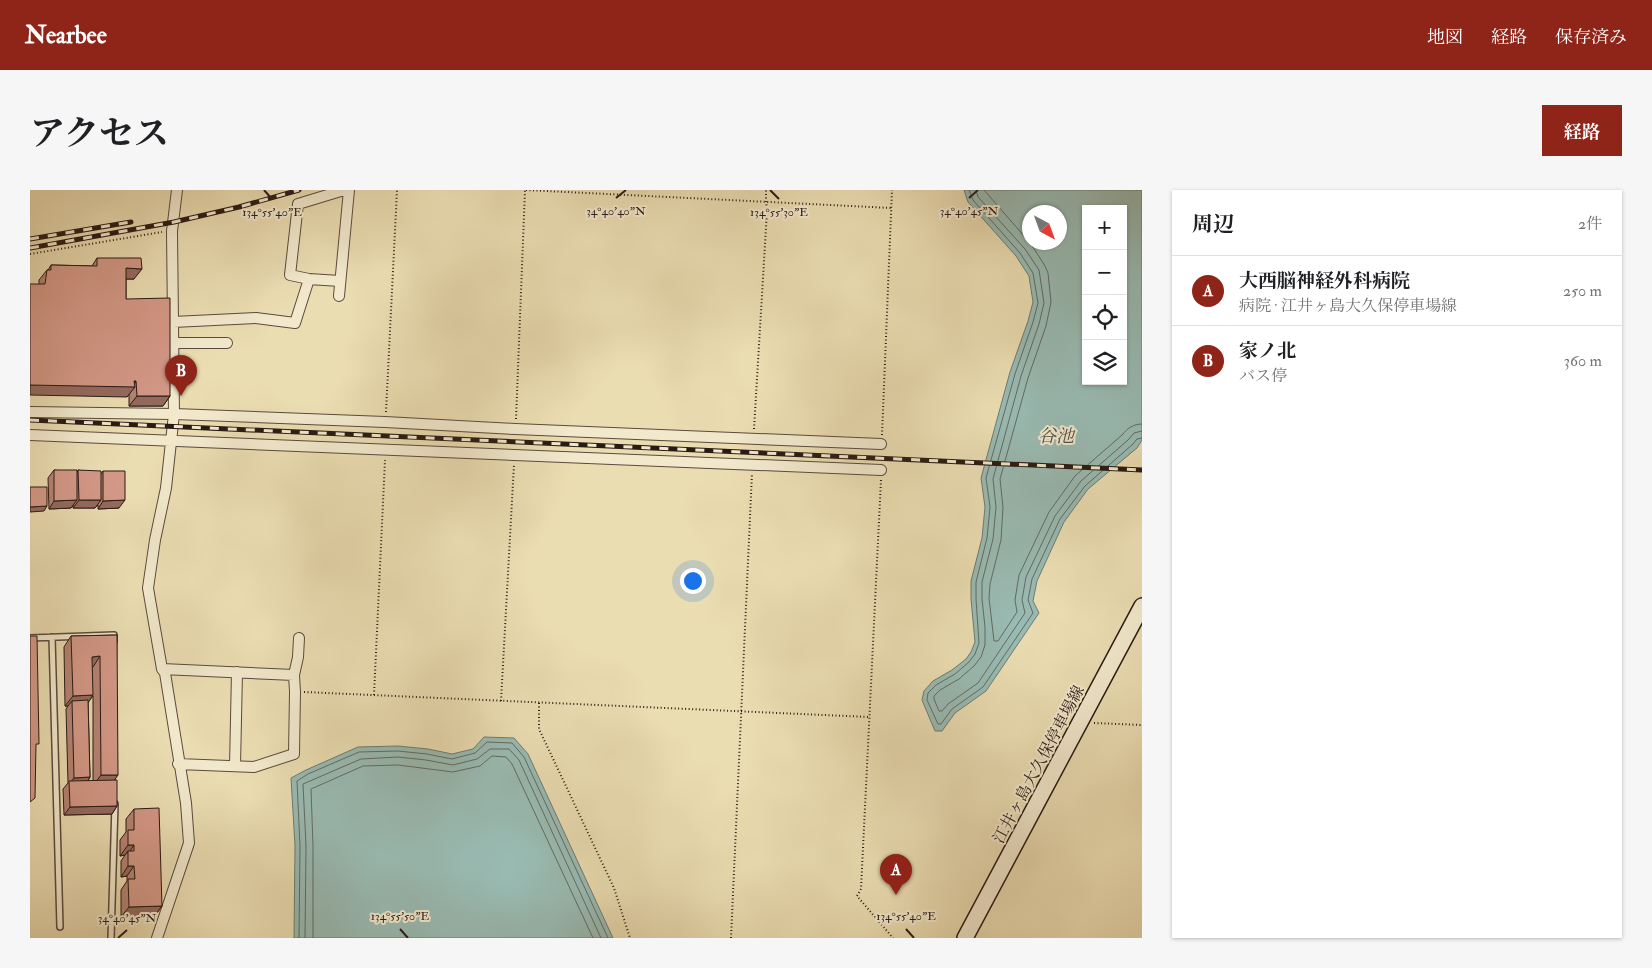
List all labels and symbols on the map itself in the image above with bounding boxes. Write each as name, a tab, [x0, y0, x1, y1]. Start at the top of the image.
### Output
text: 34°40'40"N	[586, 204, 646, 219]
text: 34°40'45"N	[940, 204, 999, 219]
text: 134°55'40"E	[242, 205, 302, 220]
text: 134°55'30"E	[750, 205, 808, 220]
north arrow	[1022, 205, 1067, 250]
pin: B	[165, 355, 197, 396]
water label: 谷池	[1038, 425, 1076, 448]
your location	[680, 568, 706, 594]
street label: 江井ヶ島大久保停車場線	[989, 682, 1089, 847]
pin: A	[880, 854, 912, 895]
text: 134°55'50"E	[371, 909, 430, 924]
text: 134°55'40"E	[876, 909, 936, 924]
text: 34°40'45"N	[98, 911, 157, 926]

